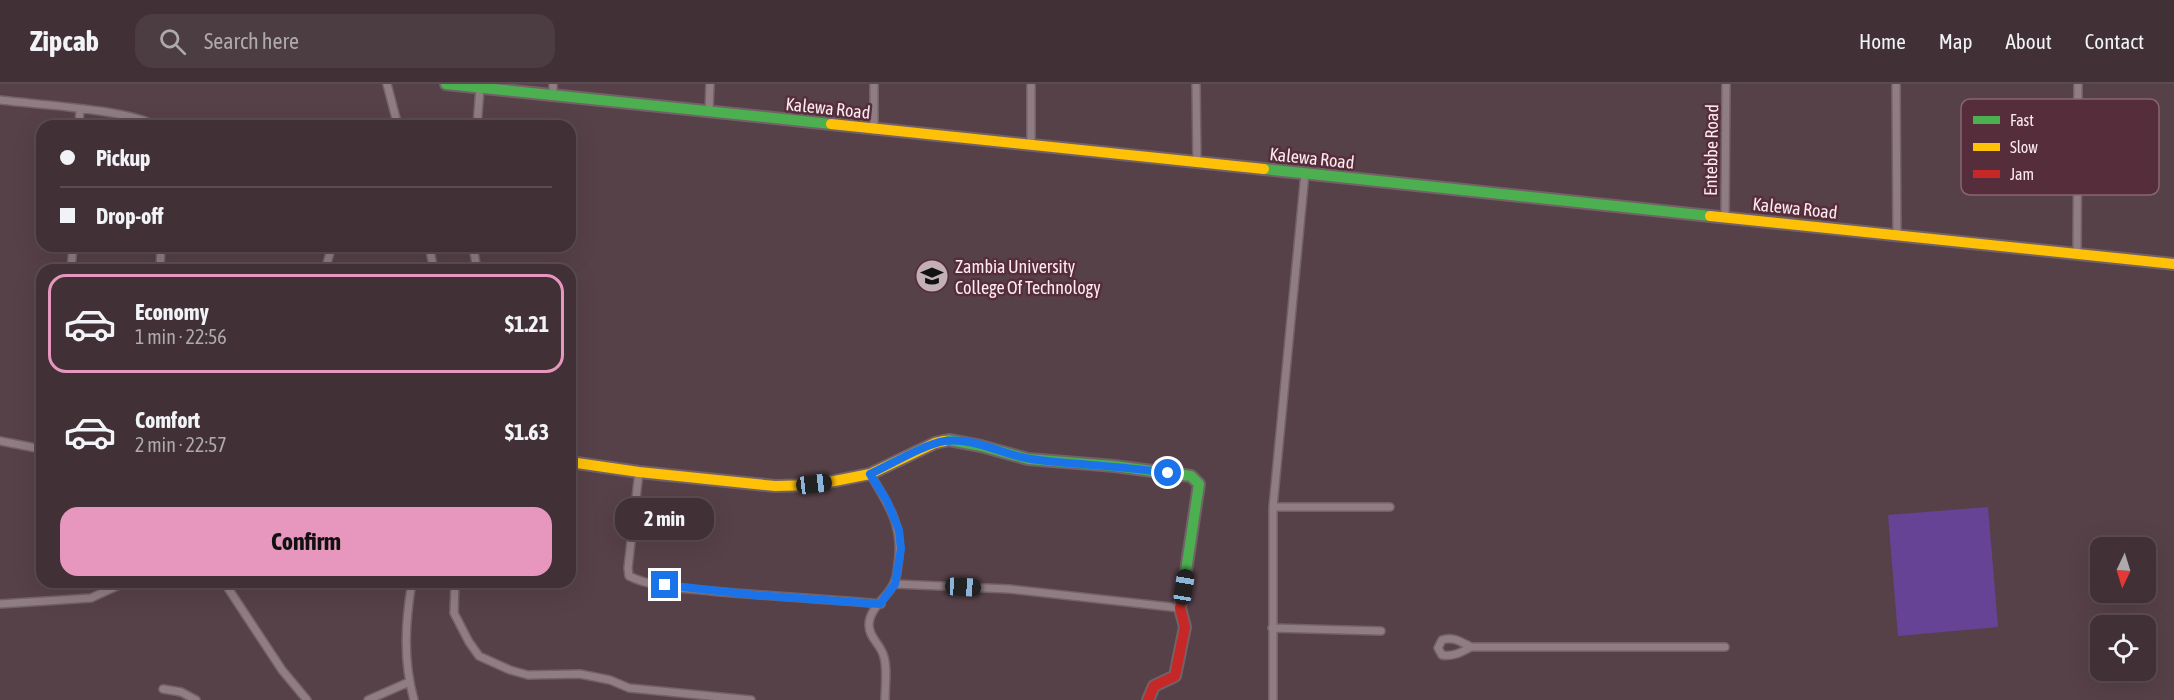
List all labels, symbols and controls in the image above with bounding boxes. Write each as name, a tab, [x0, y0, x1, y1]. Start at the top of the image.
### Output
search box	[135, 14, 555, 68]
text: Zipcab	[30, 25, 99, 57]
icon: search	[156, 25, 189, 58]
text: Search here	[204, 28, 299, 54]
text: Home	[1859, 29, 1906, 53]
text: Map	[1939, 29, 1973, 53]
text: About	[2006, 29, 2052, 53]
text: Contact	[2085, 29, 2144, 53]
street label: Kalewa Road	[785, 93, 871, 123]
legend	[1961, 99, 2159, 195]
street label: Entebbe Road	[1700, 104, 1722, 196]
text: Fast	[2010, 111, 2034, 129]
text: Slow	[2010, 138, 2038, 156]
street label: Kalewa Road	[1269, 143, 1355, 173]
text: Pickup	[96, 145, 151, 171]
text: Jam	[2010, 165, 2034, 183]
street label: Kalewa Road	[1752, 193, 1838, 223]
text: Drop-off	[96, 203, 163, 229]
place label: Zambia University College Of Technology	[955, 256, 1101, 298]
school or university icon: Zambia University College Of Technology	[914, 258, 950, 294]
icon: car	[63, 297, 117, 351]
text: Economy	[135, 299, 209, 325]
text: $1.21	[505, 311, 549, 337]
text: 1 min · 22:56	[135, 325, 227, 348]
icon: car	[63, 405, 117, 459]
text: Comfort	[135, 407, 200, 433]
text: $1.63	[505, 419, 549, 445]
text: 2 min · 22:57	[135, 433, 227, 456]
route start	[1154, 459, 1181, 486]
car	[795, 473, 833, 495]
callout: 2 min	[616, 498, 714, 540]
button: Confirm	[60, 507, 552, 576]
text: 2 min	[644, 507, 685, 530]
north arrow	[2090, 537, 2156, 603]
map controls	[2090, 537, 2156, 681]
car	[1172, 568, 1196, 606]
route end	[651, 571, 678, 598]
car	[945, 577, 981, 597]
button: locate	[2090, 615, 2156, 681]

